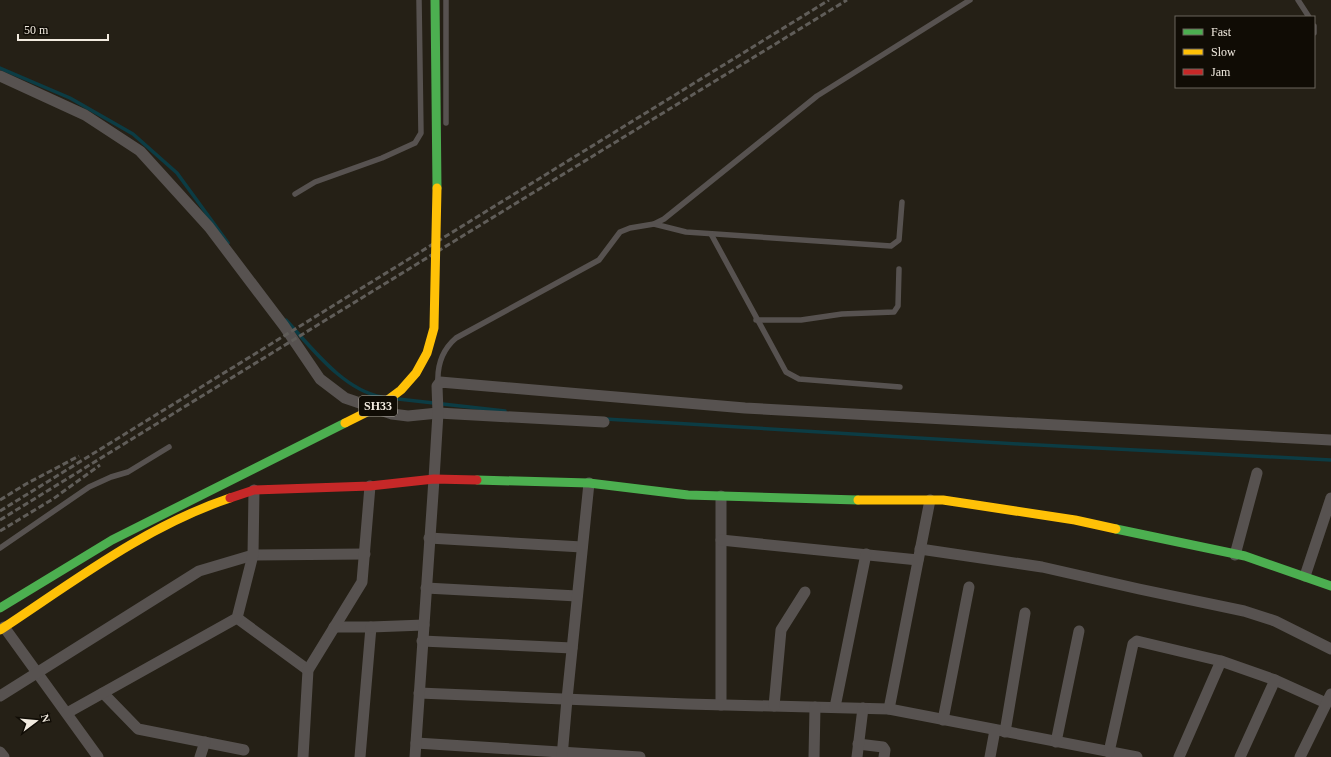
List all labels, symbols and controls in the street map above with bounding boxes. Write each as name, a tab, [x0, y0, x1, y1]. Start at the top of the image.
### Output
scale bar	[18, 16, 108, 42]
legend	[1175, 16, 1315, 88]
text: 50 m	[24, 23, 49, 37]
text: Fast	[1211, 25, 1232, 39]
text: Slow	[1211, 45, 1236, 59]
text: Jam	[1211, 65, 1231, 79]
road number: SH33	[359, 396, 397, 416]
north arrow	[16, 701, 56, 741]
text: N	[39, 713, 52, 724]

